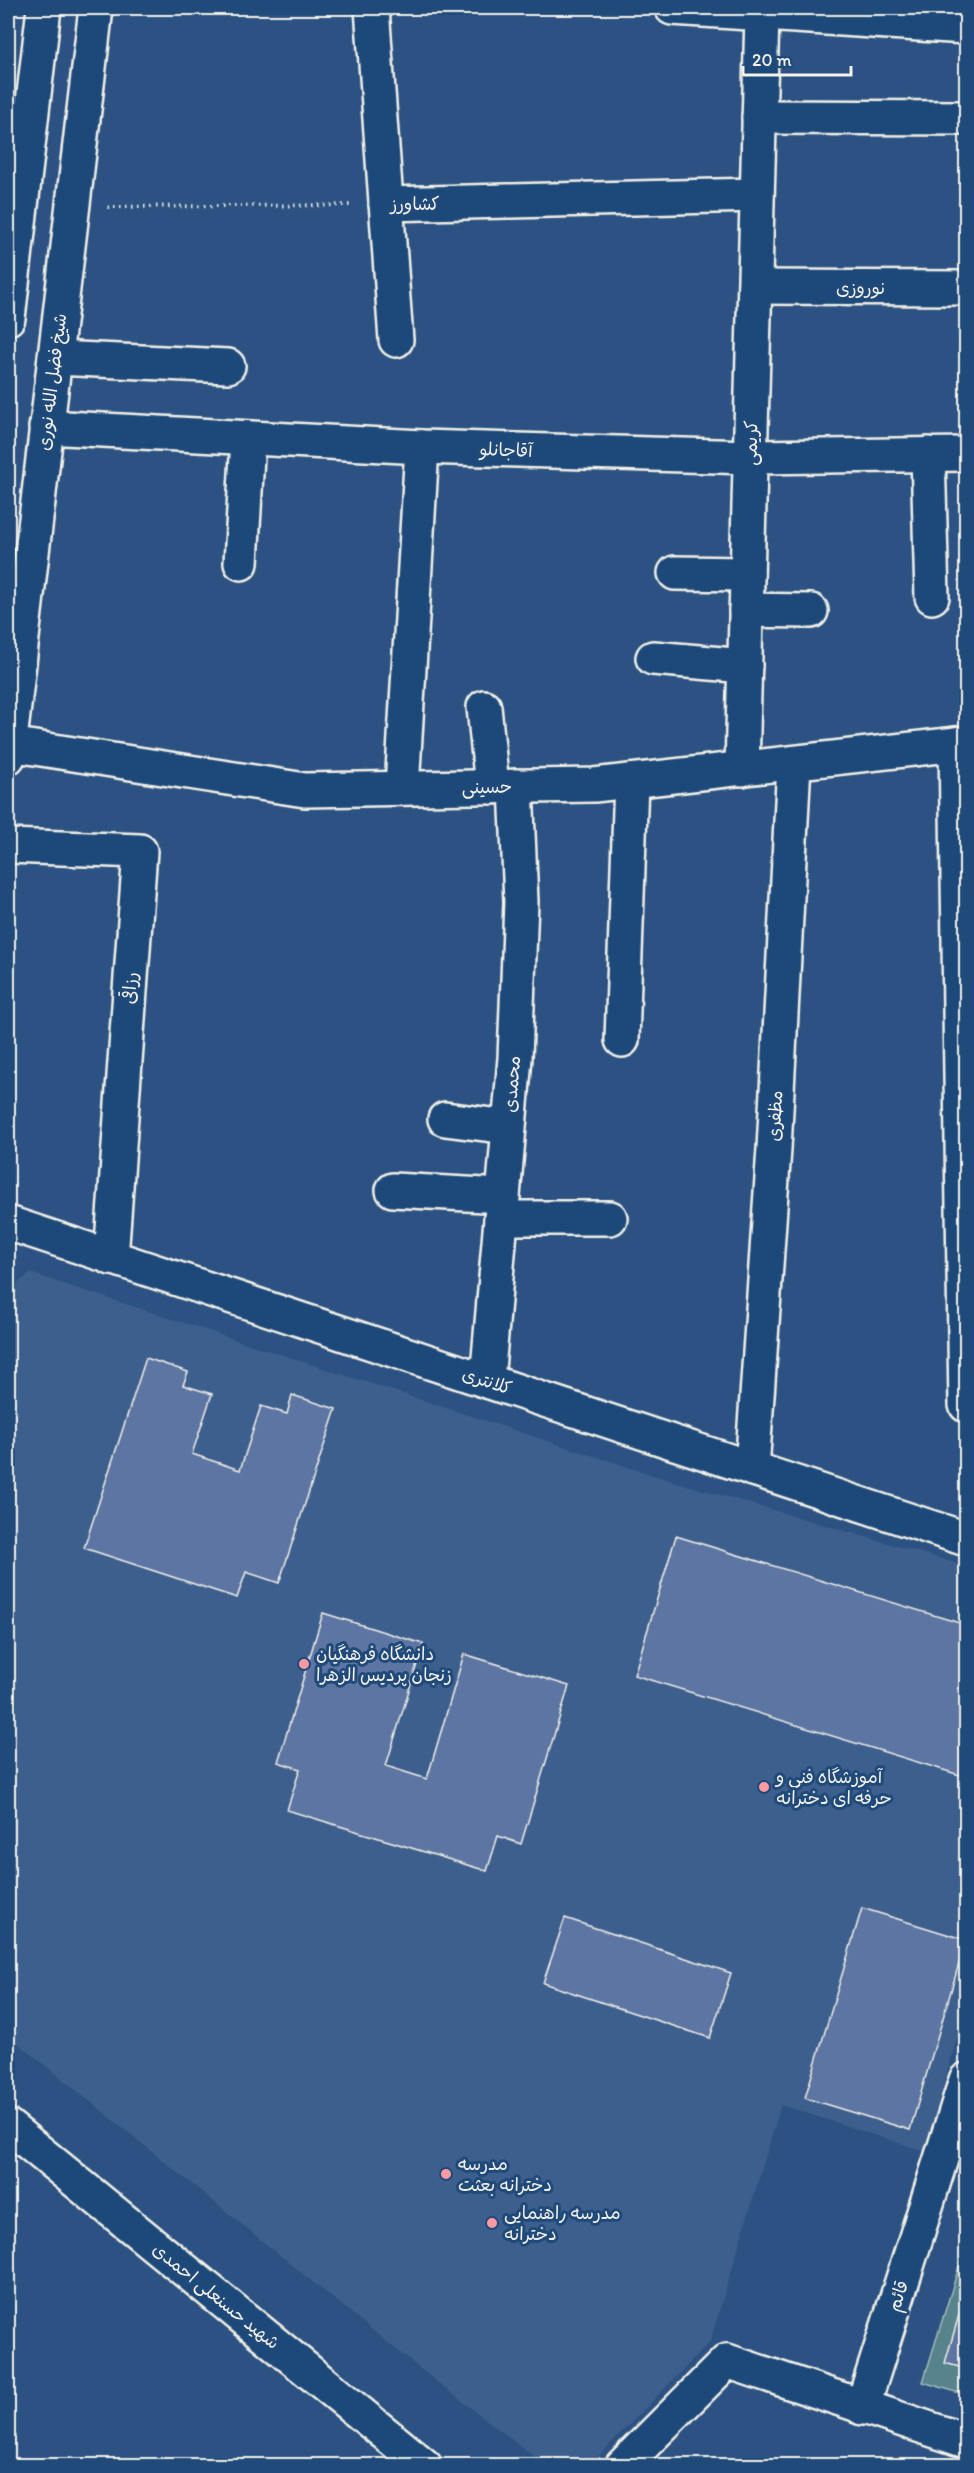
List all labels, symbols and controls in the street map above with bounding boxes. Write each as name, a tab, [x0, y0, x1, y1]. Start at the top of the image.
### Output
scale bar	[743, 39, 851, 77]
text: 20 m	[752, 49, 792, 71]
street label: کشاورز	[388, 193, 440, 215]
street label: نوروزی	[836, 277, 886, 299]
street label: شیخ فضل الله نوری	[33, 312, 72, 452]
street label: کریمی	[740, 420, 762, 466]
street label: آقاجانلو	[478, 438, 534, 463]
street label: حسینی	[462, 776, 512, 798]
street label: رزاقی	[117, 971, 142, 1005]
street label: محمدی	[499, 1055, 525, 1113]
street label: مظفری	[763, 1090, 787, 1142]
street label: کلانتری	[460, 1363, 515, 1399]
place label: دانشگاه فرهنگیان زنجان پردیس الزهرا	[316, 1643, 452, 1687]
marker: دانشگاه فرهنگیان زنجان پردیس الزهرا	[297, 1657, 311, 1671]
place label: آموزشگاه فنی و حرفه ای دخترانه	[774, 1766, 892, 1809]
marker: آموزشگاه فنی و حرفه ای دخترانه	[757, 1780, 771, 1794]
place label: مدرسه دخترانه بعثت	[458, 2153, 552, 2196]
marker: مدرسه دخترانه بعثت	[439, 2167, 453, 2181]
place label: مدرسه راهنمایی دخترانه	[504, 2202, 621, 2245]
marker: مدرسه راهنمایی دخترانه	[485, 2216, 499, 2230]
street label: شهید حسنعلی احمدی	[148, 2238, 284, 2354]
street label: قائم	[883, 2278, 916, 2315]

